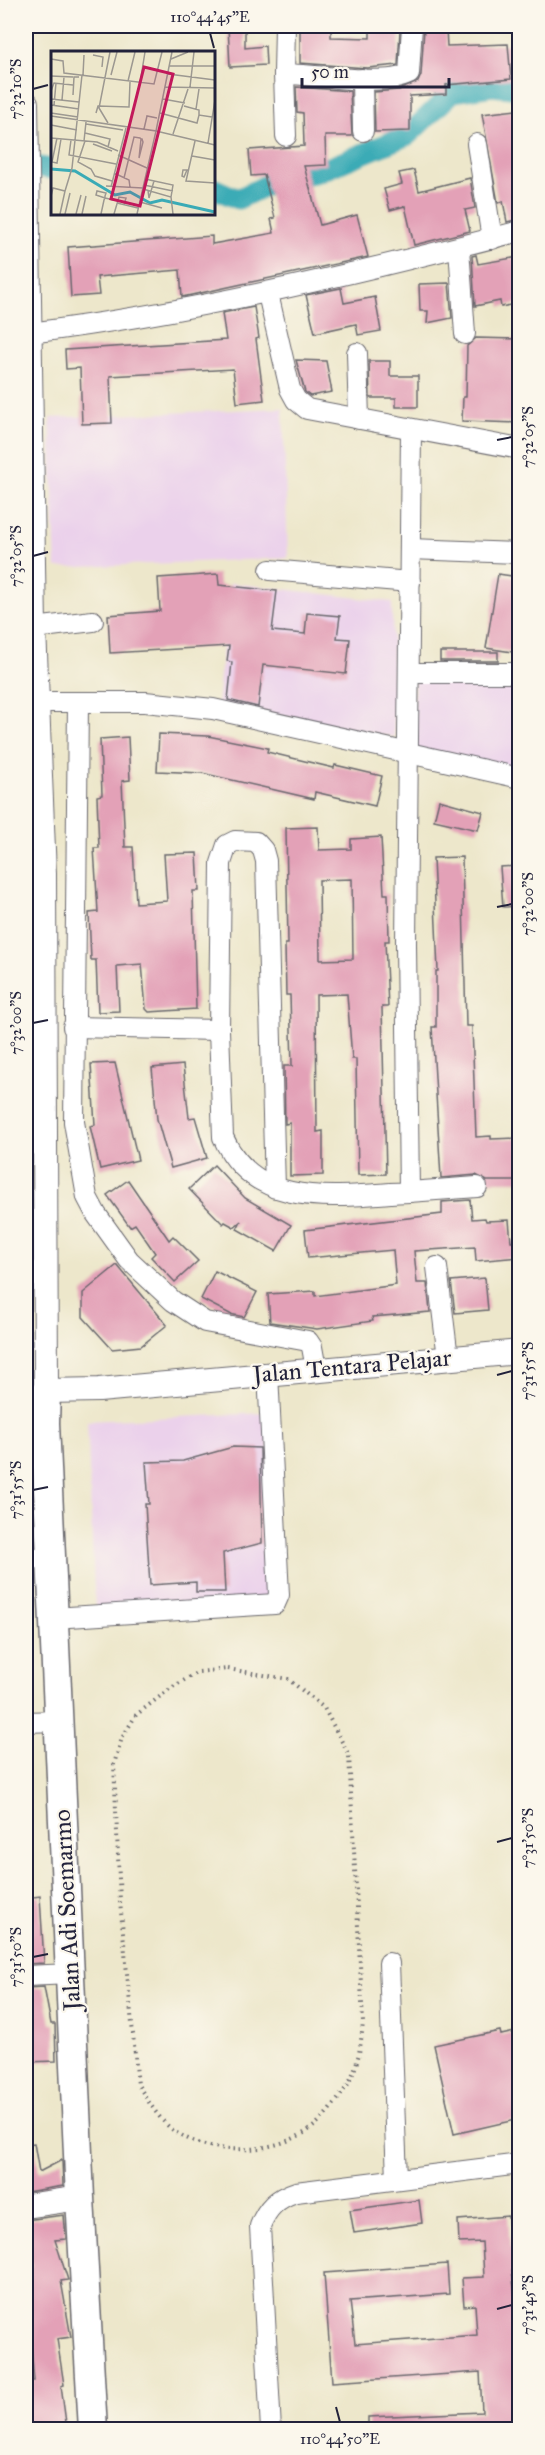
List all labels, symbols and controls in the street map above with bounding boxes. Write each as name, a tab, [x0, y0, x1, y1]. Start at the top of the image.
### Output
text: 110°44'45"E	[170, 8, 250, 26]
inset map	[51, 51, 214, 214]
scale bar	[302, 51, 449, 89]
text: 7°32'10"S	[7, 59, 25, 119]
text: 50 m	[311, 61, 349, 83]
text: 7°32'05"S	[519, 406, 537, 468]
text: 7°32'05"S	[7, 525, 25, 587]
text: 7°32'00"S	[519, 872, 537, 936]
text: 7°32'00"S	[7, 991, 25, 1055]
street label: Jalan Tentara Pelajar	[249, 1342, 452, 1390]
text: 7°31'55"S	[519, 1342, 537, 1400]
text: 7°31'55"S	[7, 1461, 25, 1519]
text: 7°31'50"S	[519, 1808, 537, 1868]
street label: Jalan Adi Soemarmo	[47, 1809, 87, 2014]
text: 7°31'50"S	[7, 1927, 25, 1987]
text: 7°31'45"S	[519, 2275, 537, 2335]
text: 110°44'50"E	[300, 2430, 380, 2448]

